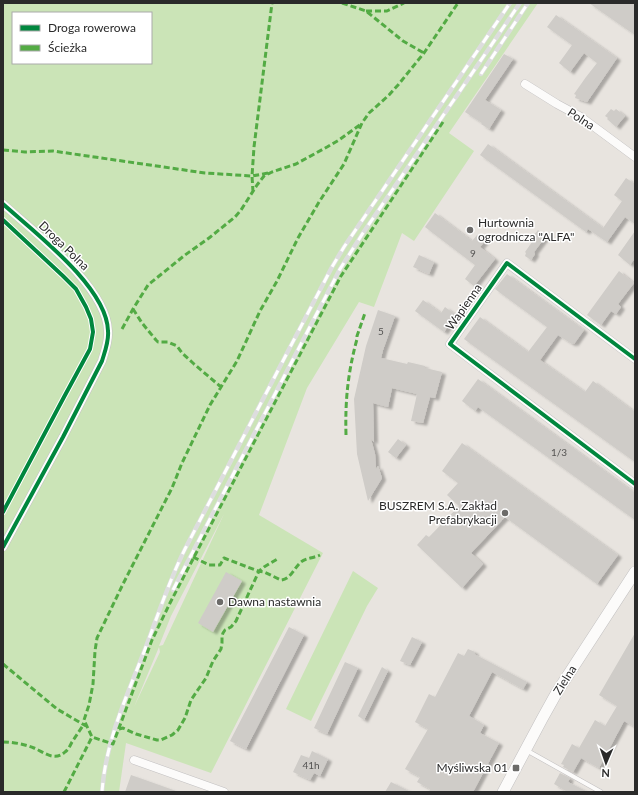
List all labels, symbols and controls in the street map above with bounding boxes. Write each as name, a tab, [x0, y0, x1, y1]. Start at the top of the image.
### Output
legend	[12, 12, 152, 64]
text: Droga rowerowa	[48, 20, 136, 35]
text: Ścieżka	[48, 40, 87, 55]
street label: Polna	[565, 104, 598, 133]
place label: Hurtownia ogrodnicza "ALFA"	[478, 215, 574, 244]
street label: Droga Polna	[36, 218, 93, 273]
marker: Hurtownia ogrodnicza "ALFA"	[465, 225, 475, 235]
house number: 9	[470, 247, 476, 259]
street label: Wapienna	[442, 281, 485, 333]
house number: 5	[378, 325, 384, 337]
house number: 1/3	[551, 446, 567, 458]
place label: BUSZREM S.A. Zakład Prefabrykacji	[379, 498, 497, 527]
marker: BUSZREM S.A. Zakład Prefabrykacji	[500, 508, 510, 518]
place label: Dawna nastawnia	[228, 594, 321, 609]
marker: Dawna nastawnia	[215, 597, 225, 607]
street label: Zielna	[550, 662, 579, 697]
north arrow	[586, 743, 626, 783]
house number: 41h	[302, 759, 320, 771]
place label: Myśliwska 01	[436, 760, 508, 775]
marker: Myśliwska 01	[511, 763, 521, 773]
text: N	[601, 767, 610, 780]

